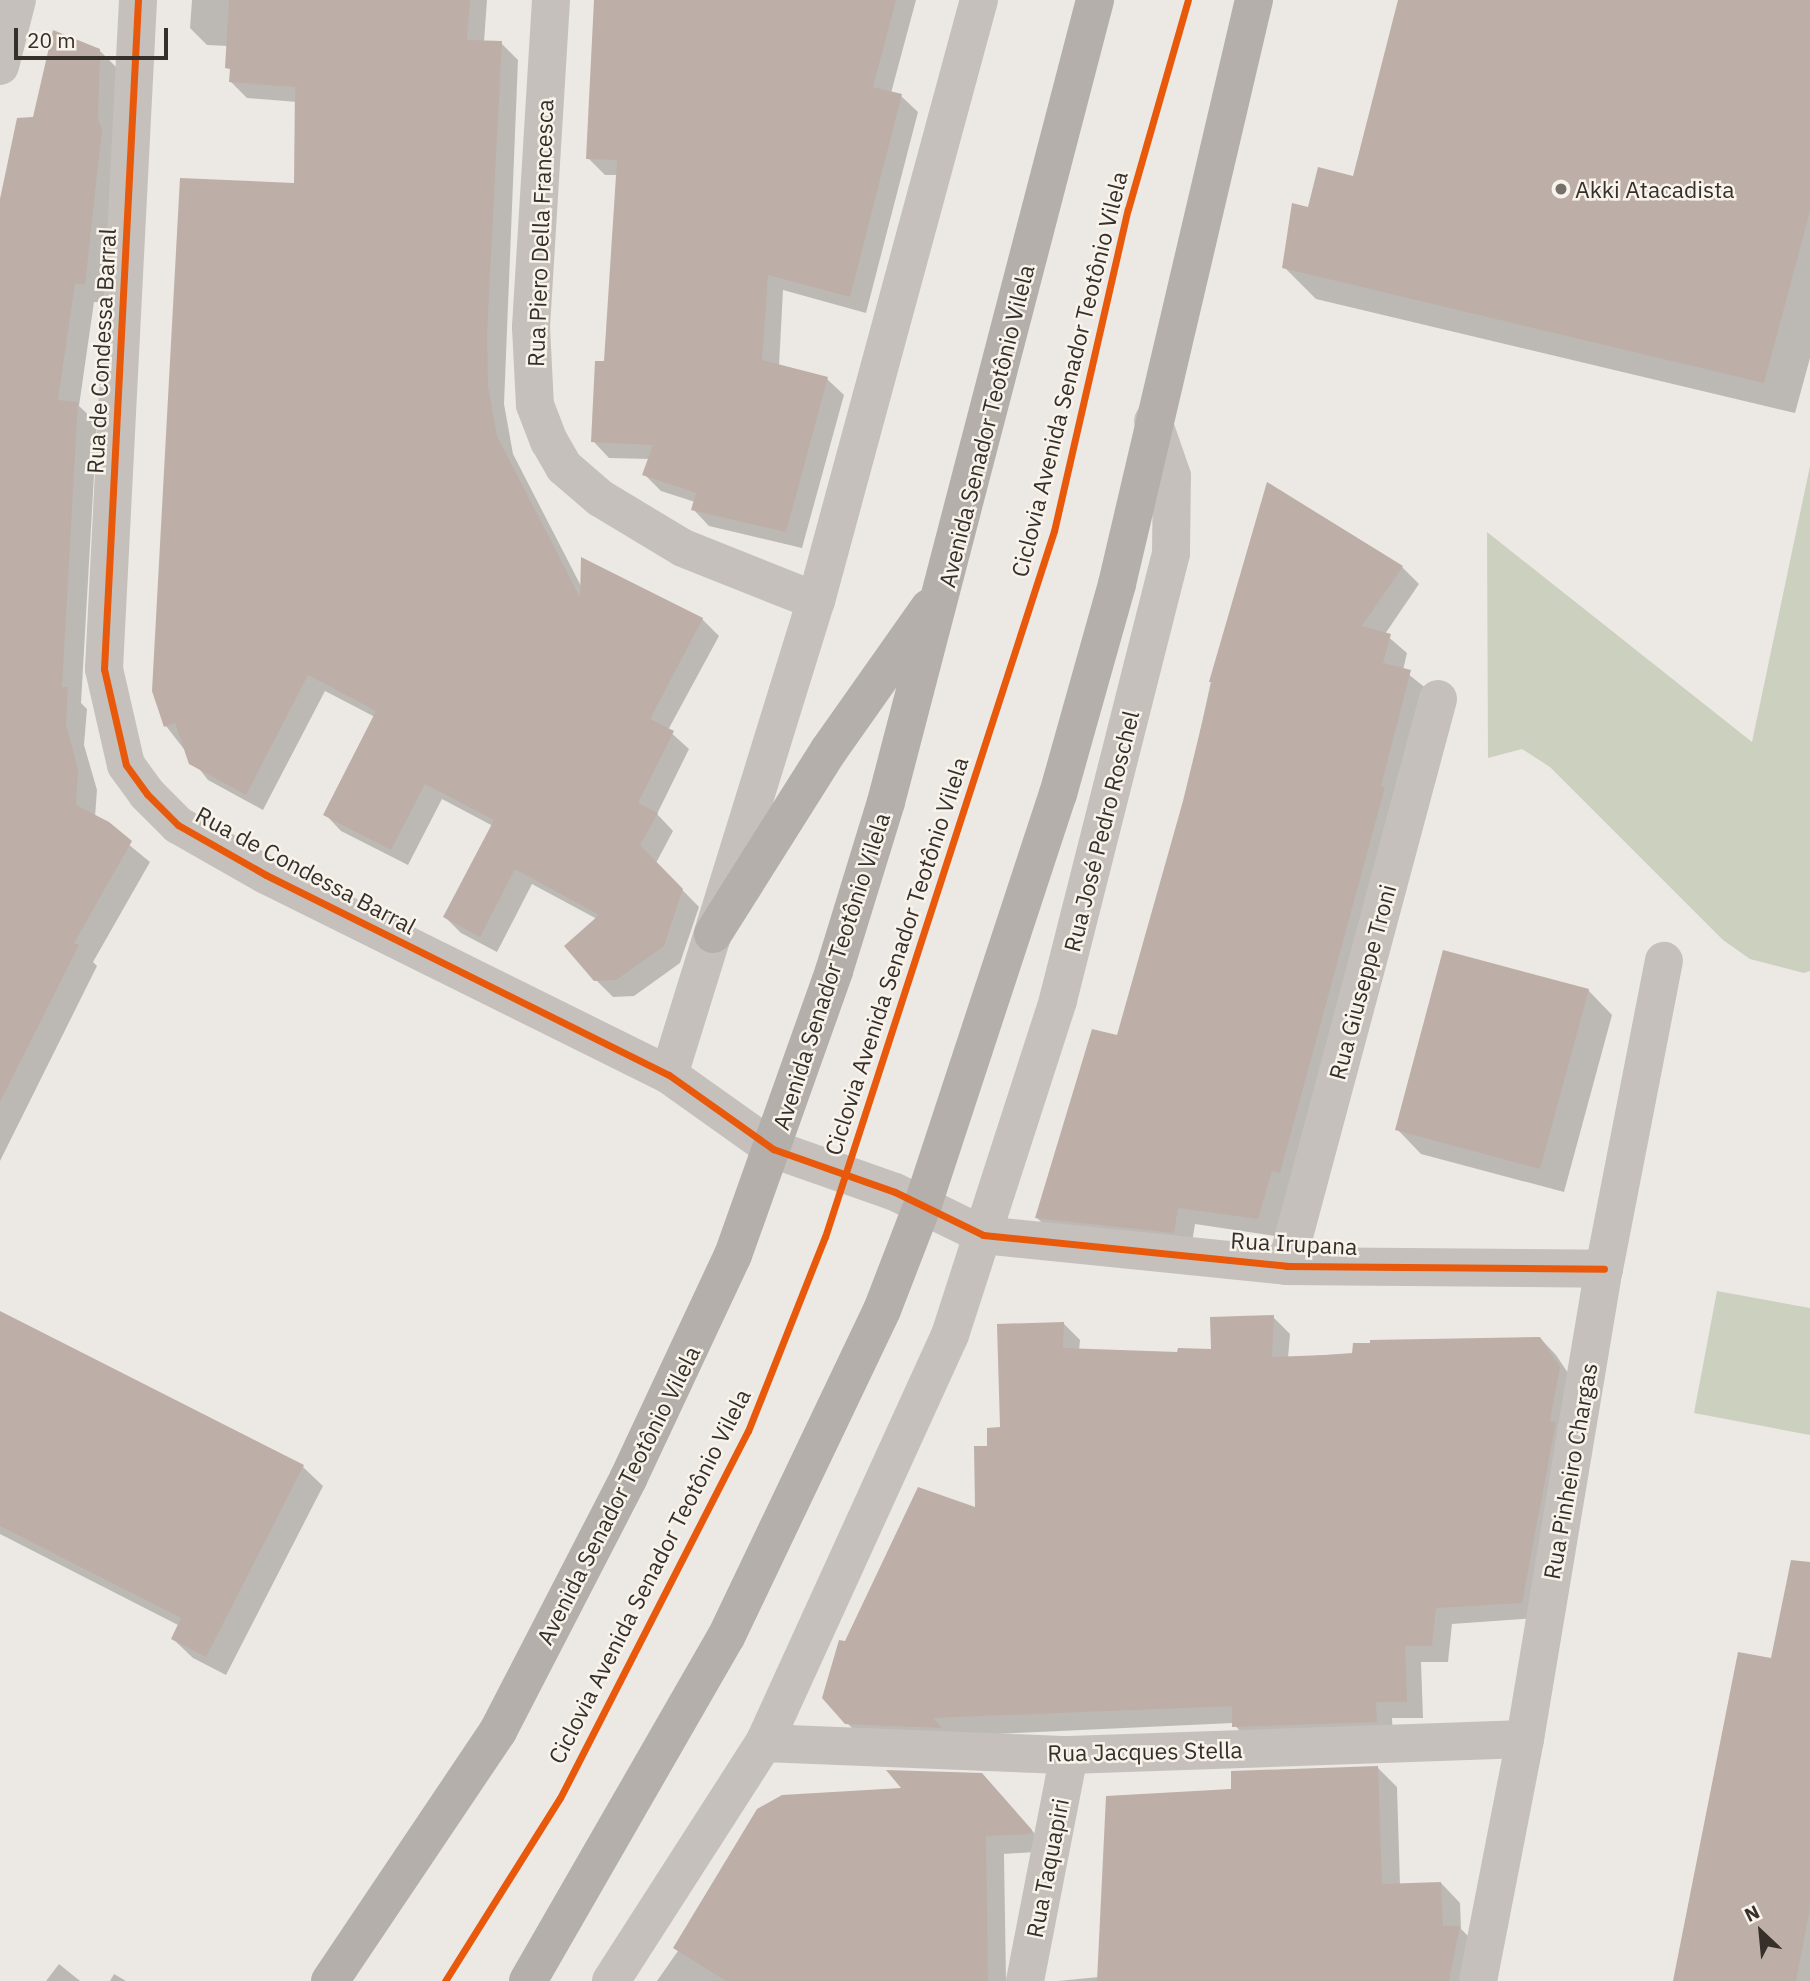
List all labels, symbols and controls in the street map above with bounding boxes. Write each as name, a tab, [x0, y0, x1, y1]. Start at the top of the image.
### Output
scale bar	[18, 14, 172, 58]
text: 20 m	[27, 26, 76, 54]
street label: Rua Piero Della Francesca	[522, 99, 558, 367]
street label: Ciclovia Avenida Senador Teotônio Vilela	[1005, 168, 1133, 580]
place label: Akki Atacadista	[1575, 175, 1735, 203]
marker: Akki Atacadista	[1553, 181, 1569, 197]
street label: Rua de Condessa Barral	[81, 228, 121, 474]
street label: Avenida Senador Teotônio Vilela	[932, 262, 1040, 590]
street label: Rua José Pedro Roschel	[1058, 708, 1144, 954]
street label: Ciclovia Avenida Senador Teotônio Vilela	[818, 753, 974, 1159]
street label: Rua de Condessa Barral	[191, 800, 421, 940]
street label: Avenida Senador Teotônio Vilela	[767, 809, 895, 1133]
street label: Rua Giuseppe Troni	[1323, 881, 1401, 1083]
street label: Rua Irupana	[1230, 1226, 1358, 1260]
street label: Avenida Senador Teotônio Vilela	[530, 1341, 706, 1649]
street label: Rua Pinheiro Chargas	[1537, 1361, 1603, 1581]
street label: Ciclovia Avenida Senador Teotônio Vilela	[542, 1384, 756, 1768]
street label: Rua Jacques Stella	[1047, 1735, 1243, 1767]
street label: Rua Taquapiri	[1020, 1796, 1074, 1940]
north arrow	[1726, 1897, 1796, 1967]
text: N	[1740, 1899, 1763, 1927]

